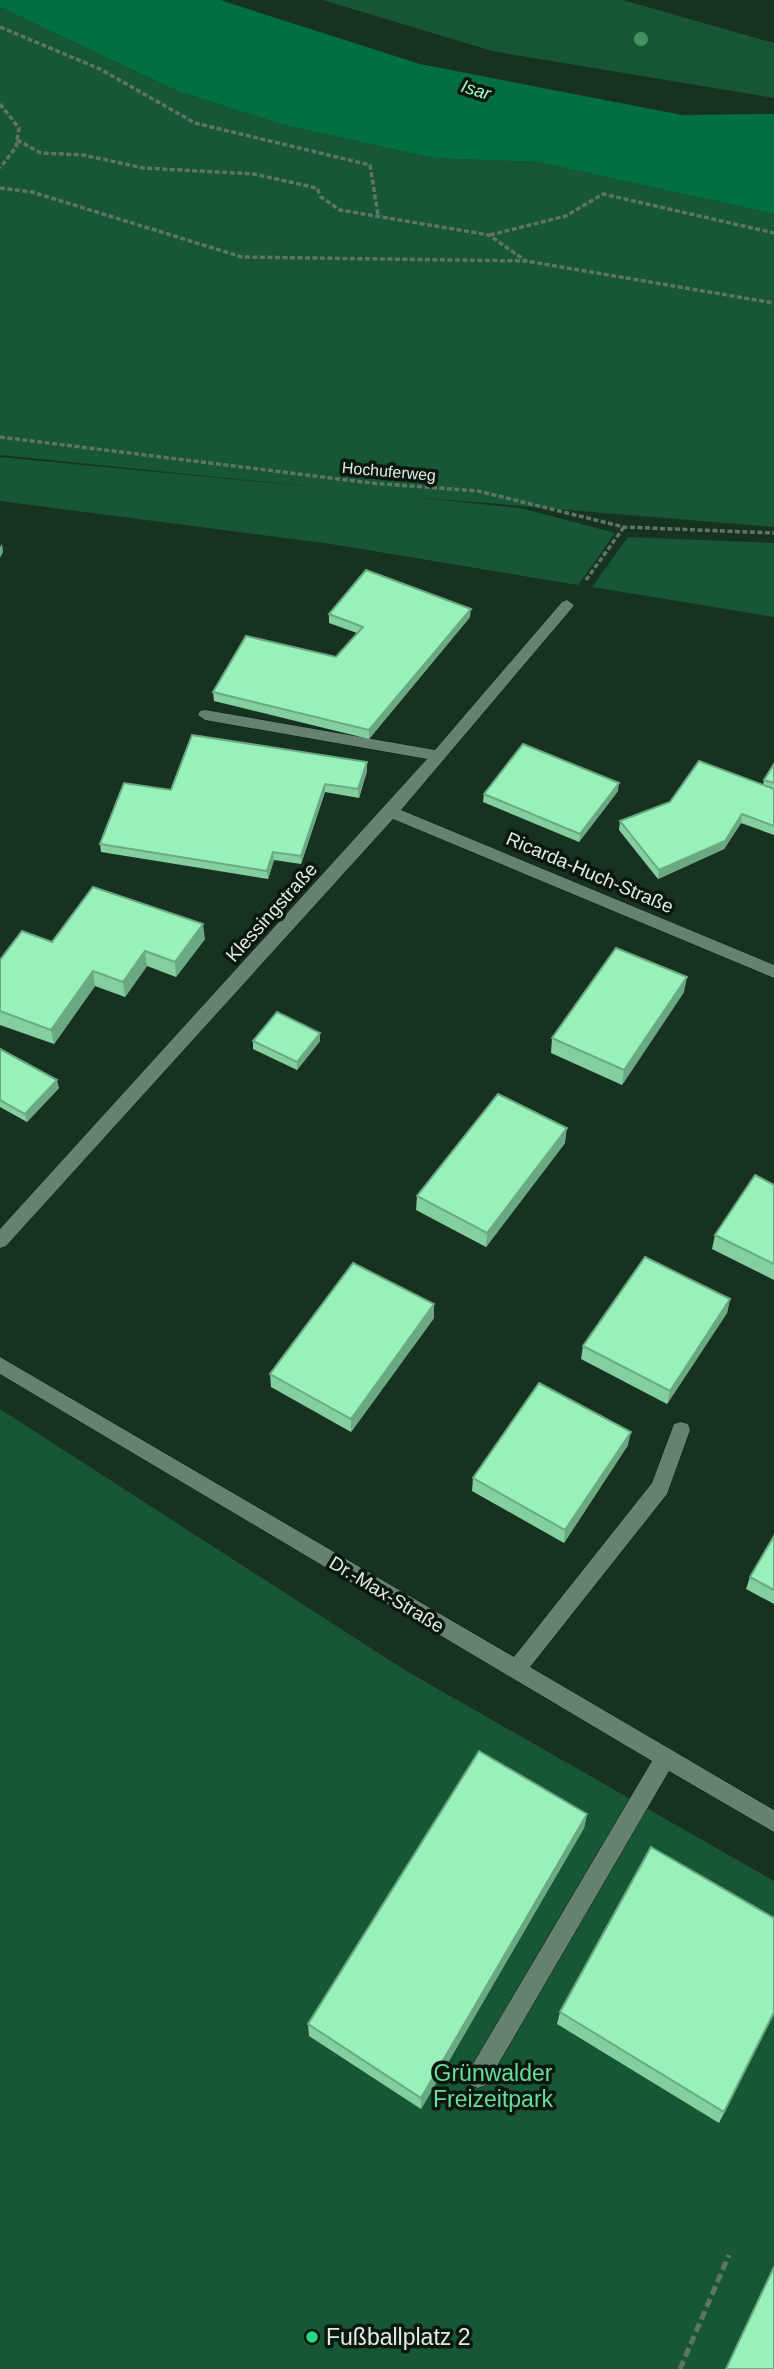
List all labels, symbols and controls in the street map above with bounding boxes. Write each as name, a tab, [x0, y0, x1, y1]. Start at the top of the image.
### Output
water label: Isar	[459, 76, 494, 104]
street label: Hochuferweg	[341, 459, 437, 484]
street label: Ricarda-Huch-Straße	[503, 828, 677, 917]
street label: Klessingstraße	[222, 859, 321, 966]
street label: Dr.-Max-Straße	[326, 1552, 448, 1637]
park label: Grünwalder Freizeitpark	[433, 2060, 554, 2112]
place label: Fußballplatz 2	[326, 2324, 470, 2350]
marker: Fußballplatz 2	[304, 2329, 320, 2345]

